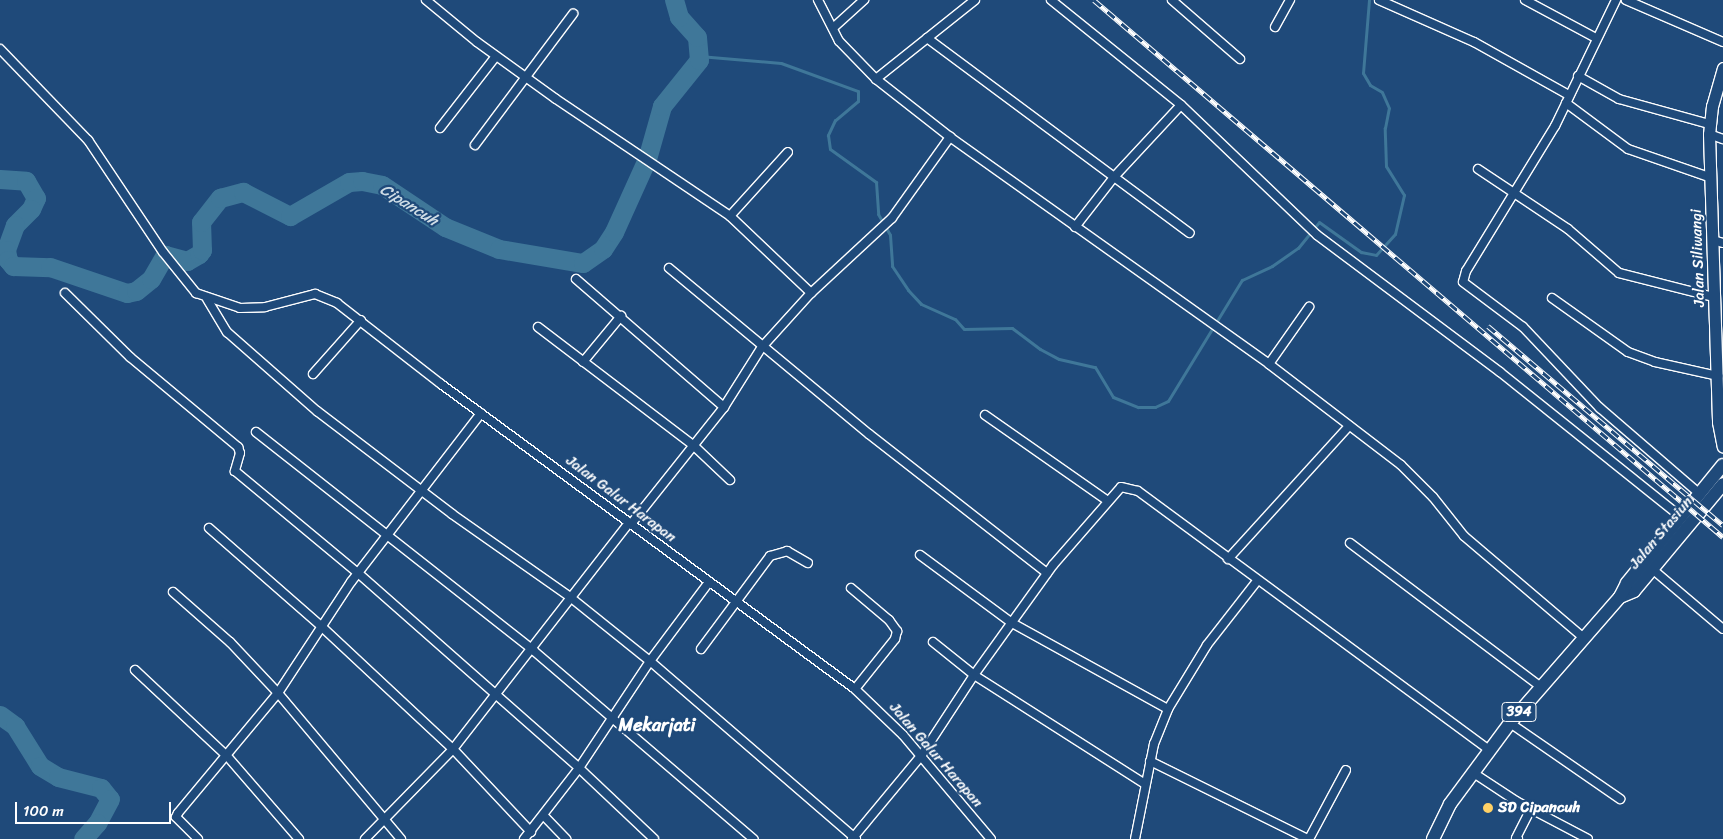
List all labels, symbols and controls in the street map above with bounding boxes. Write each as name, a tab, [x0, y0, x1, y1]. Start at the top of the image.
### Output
water label: Cipancuh	[377, 180, 441, 230]
street label: Jalan Siliwangi	[1687, 209, 1709, 307]
street label: Jalan Galur Harapan	[562, 452, 680, 546]
street label: Jalan Stasiun	[1625, 493, 1697, 573]
street label: Jalan Galur Harapan	[886, 699, 986, 811]
road number: 394	[1500, 700, 1538, 724]
district label: Mekarjati	[618, 714, 696, 736]
scale bar	[18, 792, 174, 824]
text: 100 m	[23, 798, 64, 824]
place label: SD Cipancuh	[1498, 799, 1581, 817]
marker: SD Cipancuh	[1482, 802, 1494, 814]

